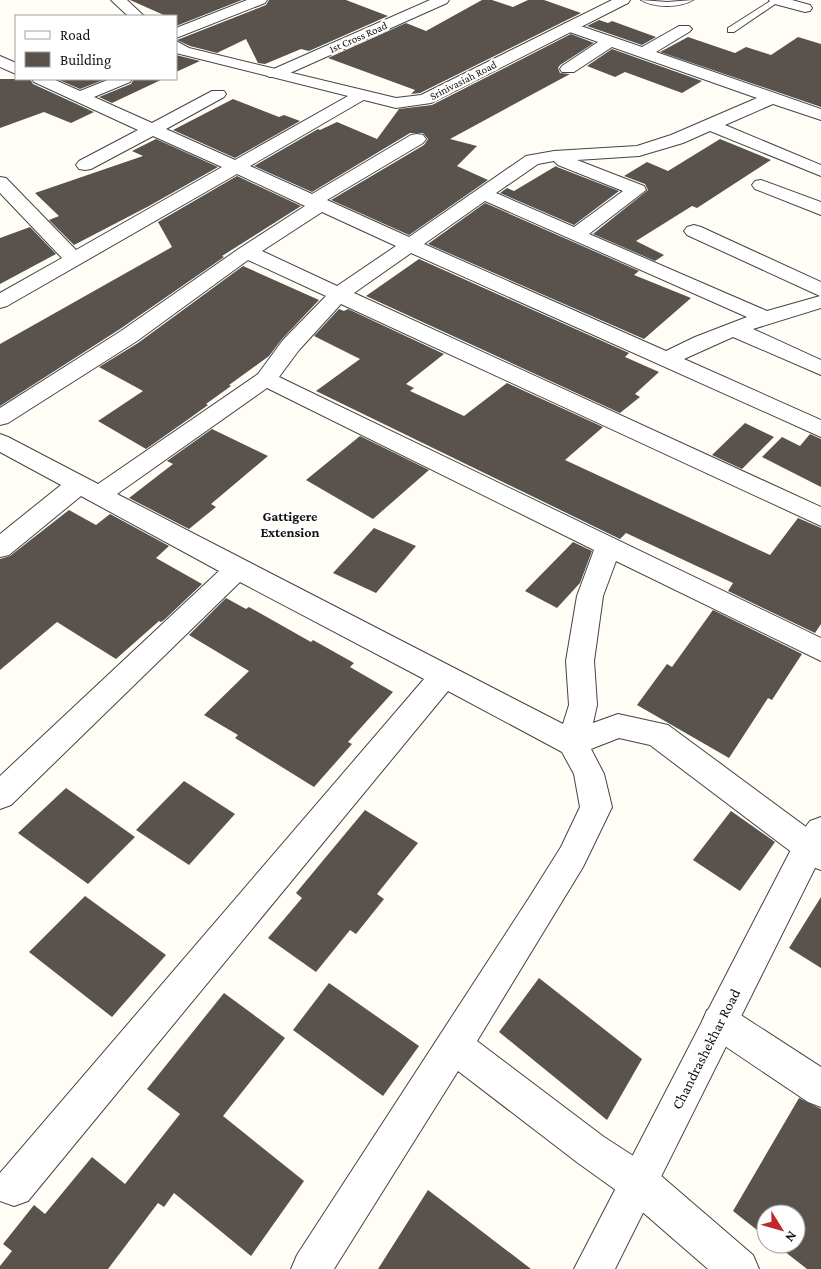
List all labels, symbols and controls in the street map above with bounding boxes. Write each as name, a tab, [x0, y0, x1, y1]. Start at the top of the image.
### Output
legend	[15, 15, 178, 80]
street label: 1st Cross Road	[327, 19, 389, 55]
text: Road	[60, 27, 91, 43]
text: Building	[60, 52, 111, 69]
street label: Srinivasiah Road	[428, 58, 499, 102]
district label: Gattigere Extension	[260, 508, 320, 540]
street label: Chandrashekhar Road	[669, 986, 743, 1112]
north arrow	[756, 1204, 806, 1254]
text: N	[782, 1228, 801, 1246]

